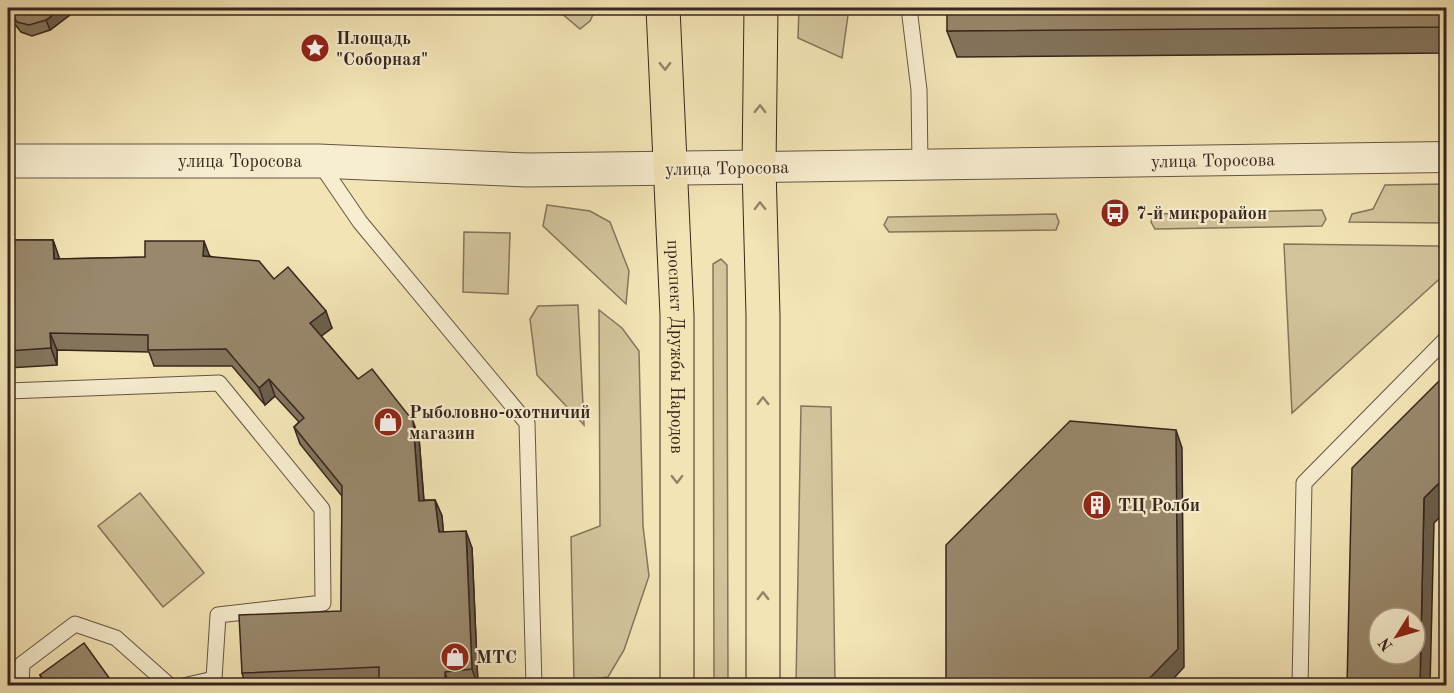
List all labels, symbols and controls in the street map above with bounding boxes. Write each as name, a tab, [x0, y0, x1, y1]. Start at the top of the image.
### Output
place label: Площадь "Соборная"	[336, 30, 428, 69]
place icon: Площадь "Соборная"	[299, 32, 331, 64]
one-way arrow	[658, 61, 671, 70]
one-way arrow	[754, 104, 766, 113]
street label: улица Торосова	[1151, 151, 1275, 171]
street label: улица Торосова	[178, 153, 302, 171]
street label: улица Торосова	[665, 159, 789, 179]
bus stop icon: 7-й микрорайон	[1099, 197, 1131, 229]
one-way arrow	[754, 202, 766, 211]
place label: 7-й микрорайон	[1136, 205, 1267, 223]
street label: проспект Дружбы Народов	[664, 239, 685, 454]
one-way arrow	[757, 397, 769, 406]
place label: Рыболовно-охотничий магазин	[409, 404, 591, 443]
shop icon: Рыболовно-охотничий магазин	[372, 406, 404, 438]
one-way arrow	[671, 475, 683, 484]
building icon: ТЦ Ролби	[1081, 489, 1113, 521]
place label: ТЦ Ролби	[1118, 497, 1200, 515]
one-way arrow	[757, 592, 769, 601]
north arrow	[1367, 606, 1427, 666]
text: N	[1376, 634, 1397, 654]
shop icon: МТС	[439, 641, 471, 673]
place label: МТС	[476, 649, 517, 667]

